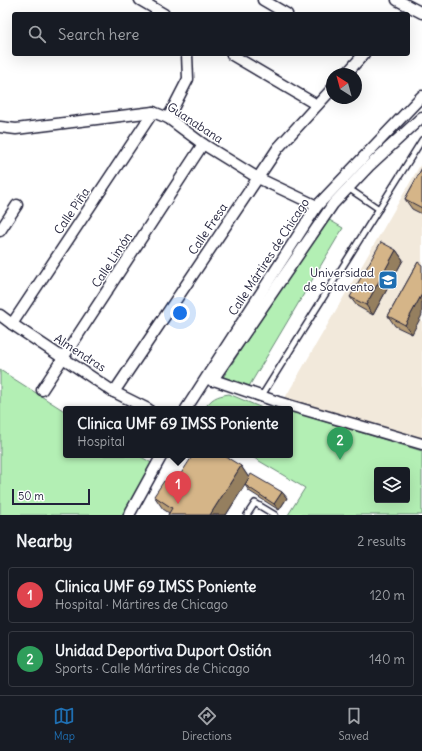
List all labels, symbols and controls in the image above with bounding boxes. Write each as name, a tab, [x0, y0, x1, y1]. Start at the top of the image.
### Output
search box	[12, 12, 410, 56]
icon: search	[26, 23, 48, 45]
text: Search here	[58, 25, 139, 44]
north arrow	[326, 68, 362, 104]
street label: Guanabana	[165, 99, 226, 146]
street label: Calle Piña	[51, 184, 93, 237]
street label: Calle Mártires de Chicago	[225, 195, 312, 318]
street label: Calle Fresa	[185, 200, 230, 257]
street label: Calle Limón	[88, 229, 135, 290]
place label: Universidad de Sotavento	[304, 265, 374, 294]
school or university icon: Universidad de Sotavento	[377, 269, 399, 291]
your location	[170, 303, 190, 323]
street label: Almendras	[52, 330, 109, 375]
popup	[63, 406, 293, 458]
text: Clinica UMF 69 IMSS Poniente	[77, 414, 279, 433]
pin: 2	[327, 427, 353, 460]
text: Hospital	[77, 433, 125, 450]
map controls	[374, 467, 410, 503]
button: layers	[374, 467, 410, 503]
pin: 1	[165, 471, 191, 504]
scale bar	[12, 487, 90, 506]
text: 50 m	[18, 489, 44, 503]
text: Nearby	[16, 530, 72, 552]
text: 2 results	[357, 533, 406, 550]
text: Clinica UMF 69 IMSS Poniente	[55, 577, 256, 596]
text: 1	[27, 587, 33, 604]
text: 120 m	[370, 587, 405, 604]
text: Hospital · Mártires de Chicago	[55, 596, 228, 613]
text: Unidad Deportiva Duport Ostión	[55, 641, 272, 660]
text: 2	[26, 651, 34, 668]
text: 140 m	[369, 651, 405, 668]
text: Sports · Calle Mártires de Chicago	[55, 660, 250, 677]
tab: Map	[53, 705, 75, 743]
tab: Directions	[182, 705, 232, 743]
tab: Saved	[338, 705, 369, 743]

